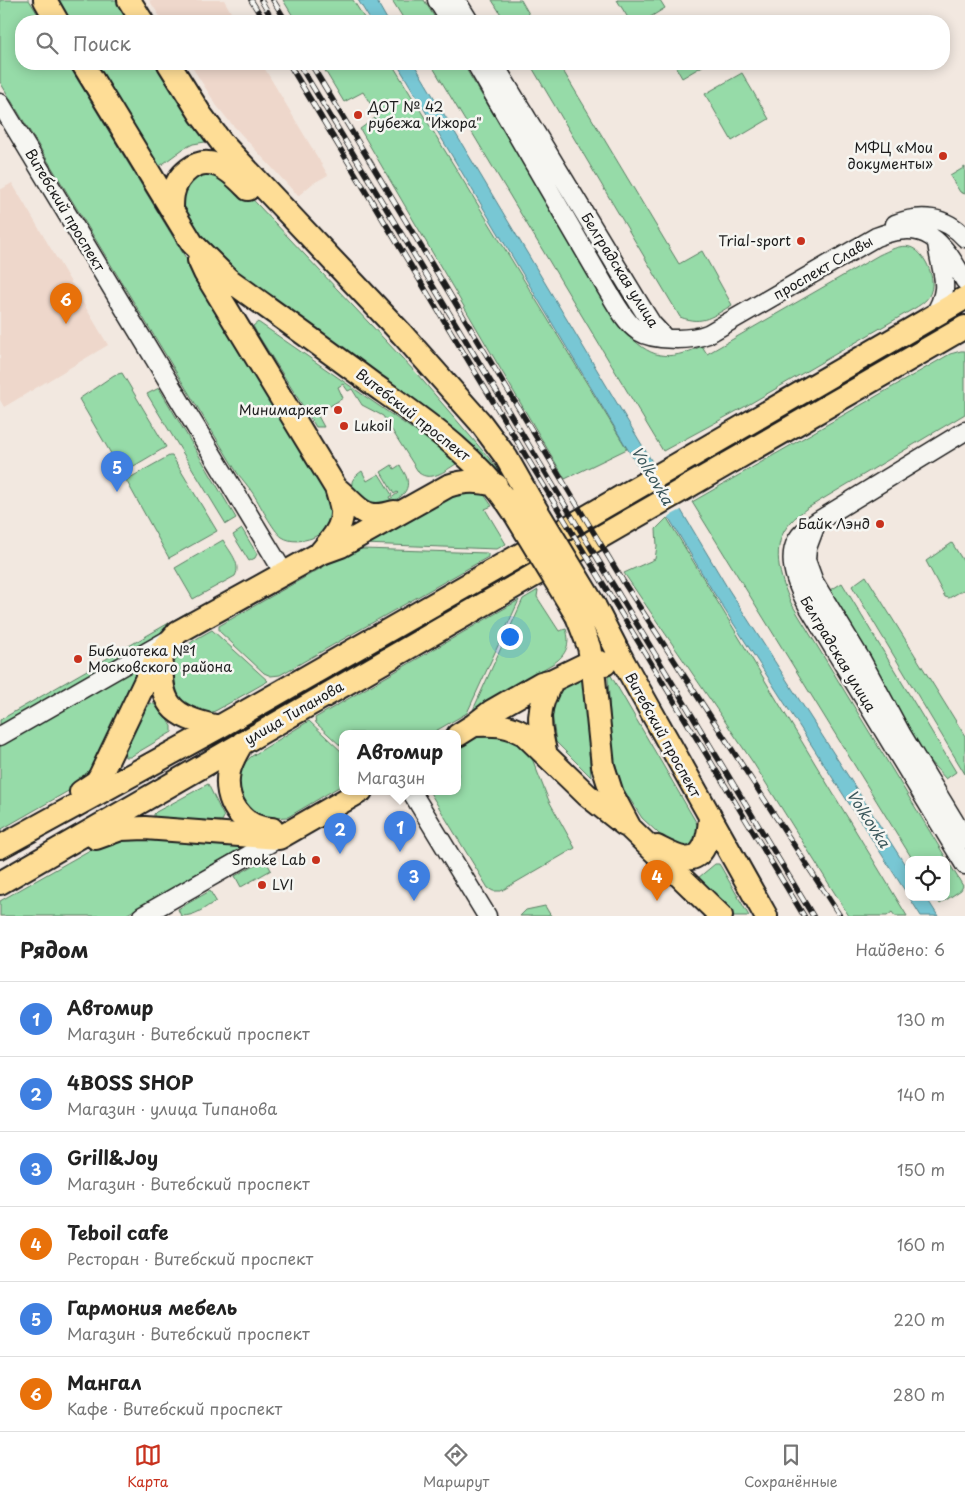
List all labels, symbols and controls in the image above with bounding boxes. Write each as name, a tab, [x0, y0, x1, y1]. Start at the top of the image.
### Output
search box	[15, 15, 950, 70]
icon: search	[33, 29, 61, 57]
text: Поиск	[73, 29, 131, 57]
place label: ДОТ № 42 рубежа "Ижора"	[367, 96, 482, 133]
marker: ДОТ № 42 рубежа "Ижора"	[352, 109, 364, 121]
place label: МФЦ «Мои документы»	[848, 137, 933, 174]
street label: Витебский проспект	[20, 144, 111, 275]
marker: МФЦ «Мои документы»	[937, 150, 949, 162]
street label: Белградская улица	[577, 208, 664, 331]
place label: Trial-sport	[718, 230, 791, 251]
street label: проспект Славы	[769, 230, 877, 305]
marker: Trial-sport	[795, 235, 807, 247]
pin: 6	[50, 283, 82, 324]
street label: Витебский проспект	[352, 363, 475, 466]
place label: Минимаркет	[239, 399, 328, 420]
marker: Минимаркет	[332, 404, 344, 416]
place label: Lukoil	[354, 415, 392, 436]
marker: Lukoil	[338, 420, 350, 432]
water label: Volkovka	[627, 442, 680, 509]
pin: 5	[101, 451, 133, 492]
place label: Байк Лэнд	[798, 513, 870, 534]
marker: Байк Лэнд	[874, 518, 886, 530]
street label: Белградская улица	[795, 592, 882, 716]
your location	[497, 624, 523, 650]
place label: Библиотека №1 Московского района	[88, 640, 232, 677]
marker: Библиотека №1 Московского района	[72, 653, 84, 665]
street label: Витебский проспект	[620, 669, 707, 801]
street label: улица Типанова	[240, 675, 348, 750]
popup	[339, 730, 461, 795]
text: Автомир	[357, 737, 443, 765]
text: Магазин	[357, 765, 425, 789]
water label: Volkovka	[842, 785, 897, 852]
pin: 1	[384, 811, 416, 852]
pin: 2	[324, 813, 356, 854]
place label: Smoke Lab	[231, 849, 306, 870]
marker: Smoke Lab	[310, 854, 322, 866]
map controls	[905, 856, 950, 901]
button: locate	[905, 856, 950, 901]
pin: 3	[398, 860, 430, 901]
pin: 4	[641, 860, 673, 901]
place label: LVI	[272, 874, 294, 895]
marker: LVI	[256, 879, 268, 891]
text: Рядом	[20, 933, 88, 965]
text: Найдено: 6	[855, 937, 945, 961]
text: Автомир	[67, 993, 154, 1021]
text: 1	[32, 1007, 40, 1031]
text: 130 m	[897, 1007, 945, 1031]
text: Магазин · Витебский проспект	[67, 1021, 310, 1045]
text: 4BOSS SHOP	[67, 1068, 193, 1096]
text: 2	[30, 1082, 42, 1106]
text: 140 m	[897, 1082, 945, 1106]
text: Магазин · улица Типанова	[67, 1096, 277, 1120]
text: Grill&Joy	[67, 1143, 158, 1171]
text: 3	[31, 1157, 41, 1181]
text: 150 m	[897, 1157, 945, 1181]
text: Магазин · Витебский проспект	[67, 1171, 310, 1195]
text: Teboil cafe	[67, 1218, 169, 1246]
text: 4	[31, 1232, 41, 1256]
text: 160 m	[897, 1232, 945, 1256]
text: Ресторан · Витебский проспект	[67, 1246, 313, 1270]
text: Гармония мебель	[67, 1293, 237, 1321]
text: 5	[31, 1307, 41, 1331]
text: 220 m	[894, 1307, 945, 1331]
text: Магазин · Витебский проспект	[67, 1321, 310, 1345]
text: Мангал	[67, 1368, 142, 1396]
text: 6	[30, 1382, 42, 1406]
text: 280 m	[893, 1382, 945, 1406]
text: Кафе · Витебский проспект	[67, 1396, 282, 1420]
tab: Карта	[127, 1441, 168, 1492]
tab: Маршрут	[423, 1441, 489, 1492]
tab: Сохранённые	[744, 1441, 838, 1492]

